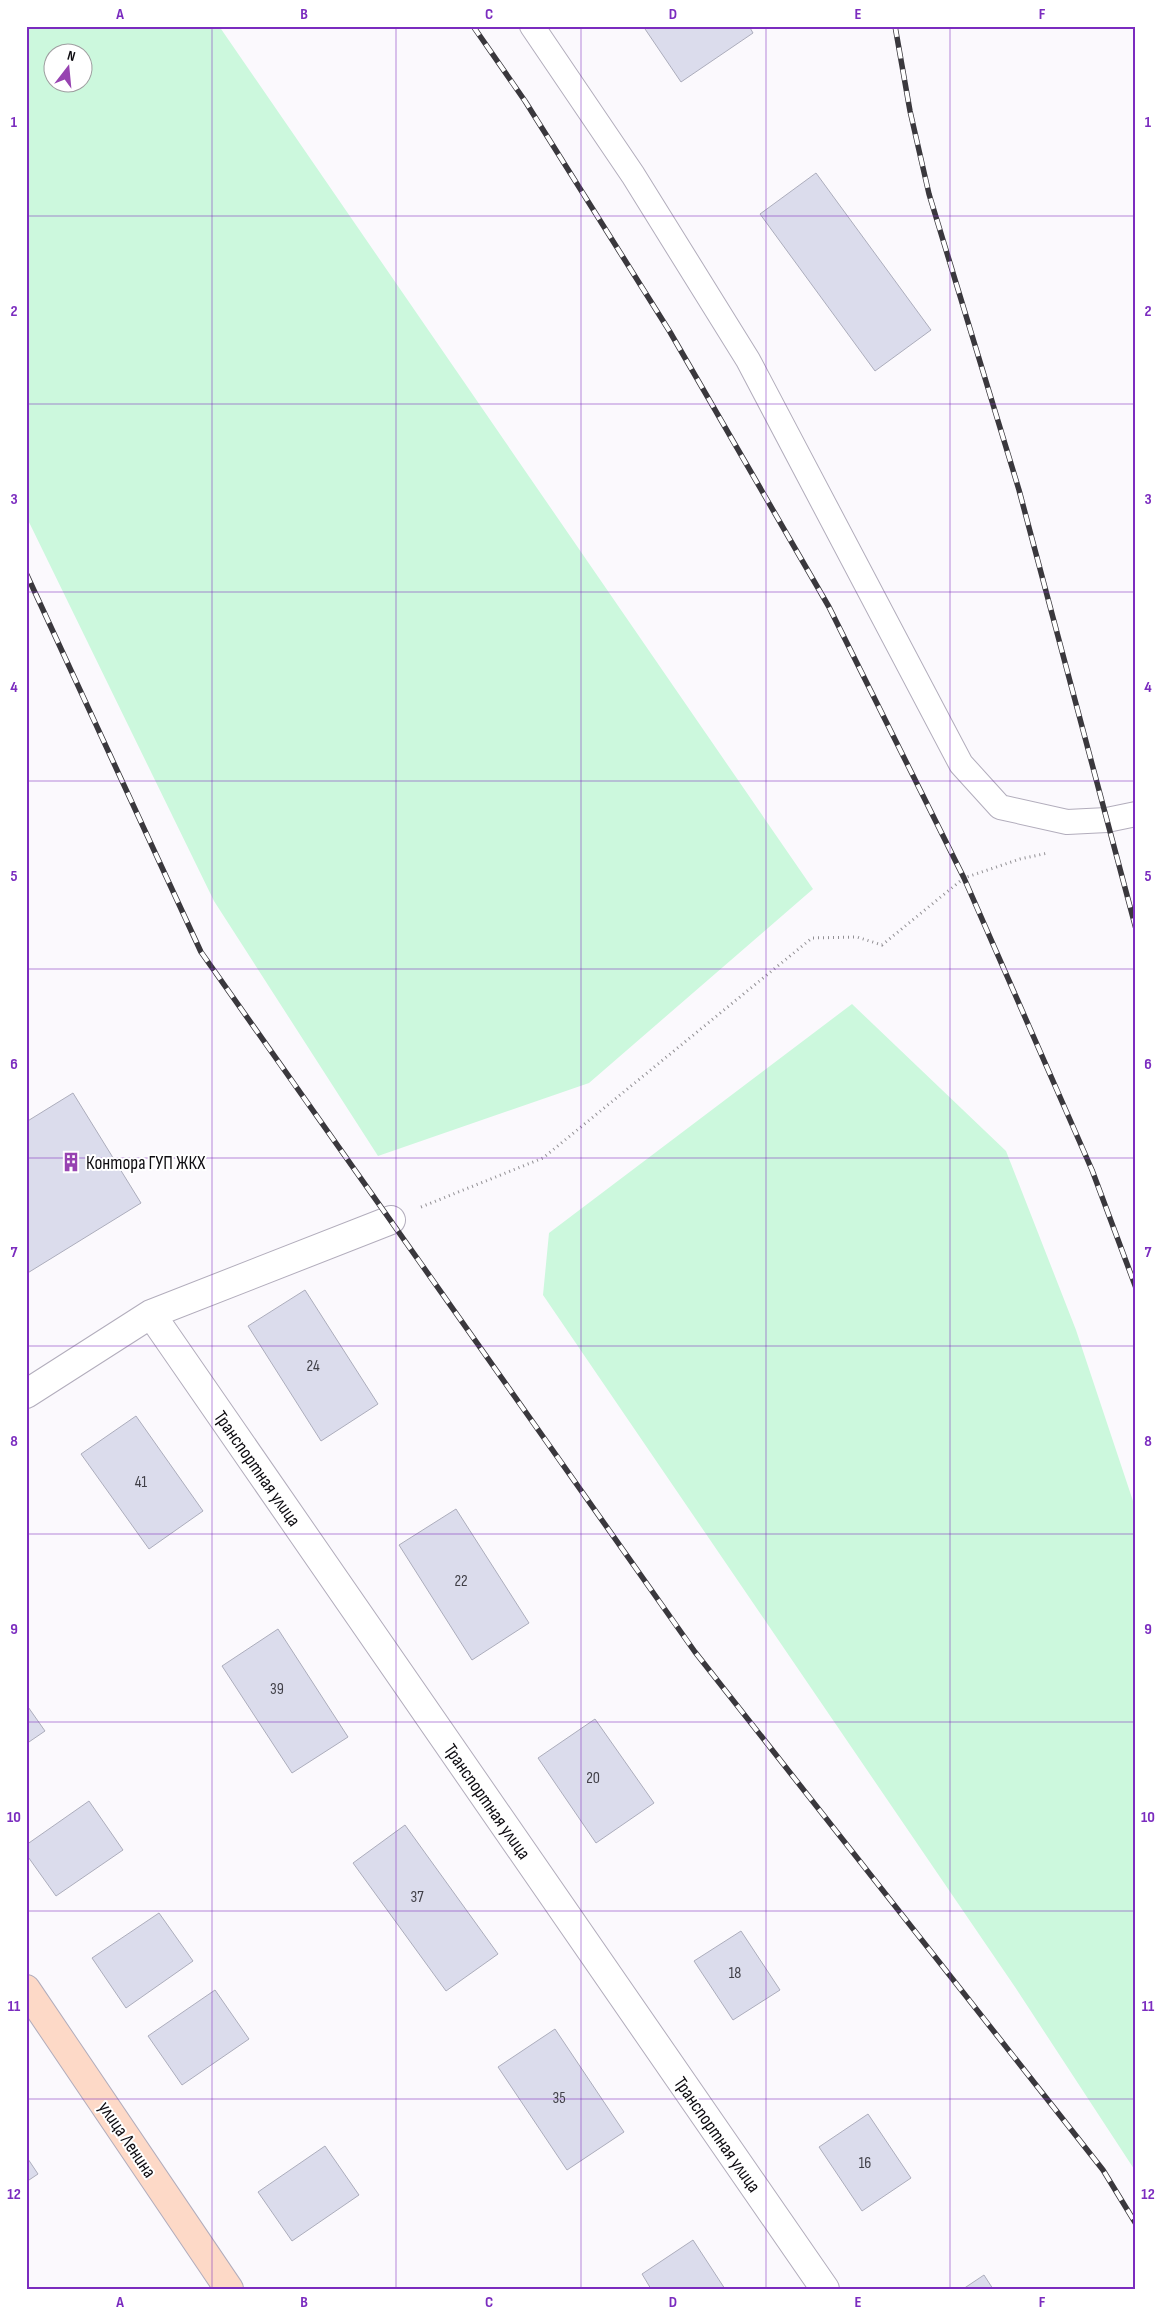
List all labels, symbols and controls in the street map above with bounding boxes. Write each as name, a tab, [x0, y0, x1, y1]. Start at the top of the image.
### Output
text: A	[115, 5, 124, 24]
text: B	[300, 5, 308, 24]
text: C	[485, 5, 493, 24]
text: D	[669, 5, 677, 24]
text: E	[855, 5, 862, 24]
text: F	[1039, 5, 1046, 24]
north arrow	[42, 42, 92, 92]
text: N	[66, 47, 77, 65]
text: 1	[11, 113, 18, 132]
text: 1	[1145, 113, 1152, 132]
text: 2	[10, 302, 18, 321]
text: 2	[1144, 302, 1152, 321]
text: 3	[10, 490, 18, 509]
text: 3	[1144, 490, 1152, 509]
text: 4	[10, 678, 18, 697]
text: 4	[1144, 678, 1152, 697]
text: 5	[10, 867, 18, 886]
text: 5	[1144, 867, 1152, 886]
text: 6	[10, 1055, 18, 1074]
text: 6	[1144, 1055, 1152, 1074]
building icon: Контора ГУП ЖКХ	[60, 1151, 82, 1173]
place label: Контора ГУП ЖКХ	[86, 1152, 205, 1175]
text: 7	[11, 1243, 18, 1262]
text: 7	[1145, 1243, 1152, 1262]
house number: 24	[306, 1357, 320, 1376]
street label: Транспортная улица	[208, 1407, 305, 1531]
text: 8	[10, 1432, 18, 1451]
text: 8	[1144, 1432, 1152, 1451]
house number: 41	[135, 1473, 148, 1492]
house number: 22	[454, 1572, 468, 1591]
text: 9	[10, 1620, 18, 1639]
text: 9	[1144, 1620, 1152, 1639]
house number: 39	[270, 1680, 284, 1699]
street label: Транспортная улица	[438, 1740, 535, 1864]
house number: 20	[586, 1769, 600, 1788]
text: 10	[7, 1808, 21, 1827]
text: 10	[1141, 1808, 1155, 1827]
house number: 37	[410, 1888, 424, 1907]
house number: 18	[729, 1964, 741, 1983]
text: 11	[8, 1997, 21, 2016]
text: 11	[1142, 1997, 1155, 2016]
street label: Транспортная улица	[668, 2073, 765, 2197]
house number: 35	[552, 2089, 566, 2108]
street label: улица Ленина	[93, 2097, 161, 2182]
house number: 16	[859, 2154, 871, 2173]
text: 12	[7, 2185, 21, 2204]
text: 12	[1141, 2185, 1155, 2204]
text: A	[115, 2293, 124, 2312]
text: B	[300, 2293, 308, 2312]
text: C	[485, 2293, 493, 2312]
text: D	[669, 2293, 677, 2312]
text: E	[855, 2293, 862, 2312]
text: F	[1039, 2293, 1046, 2312]

